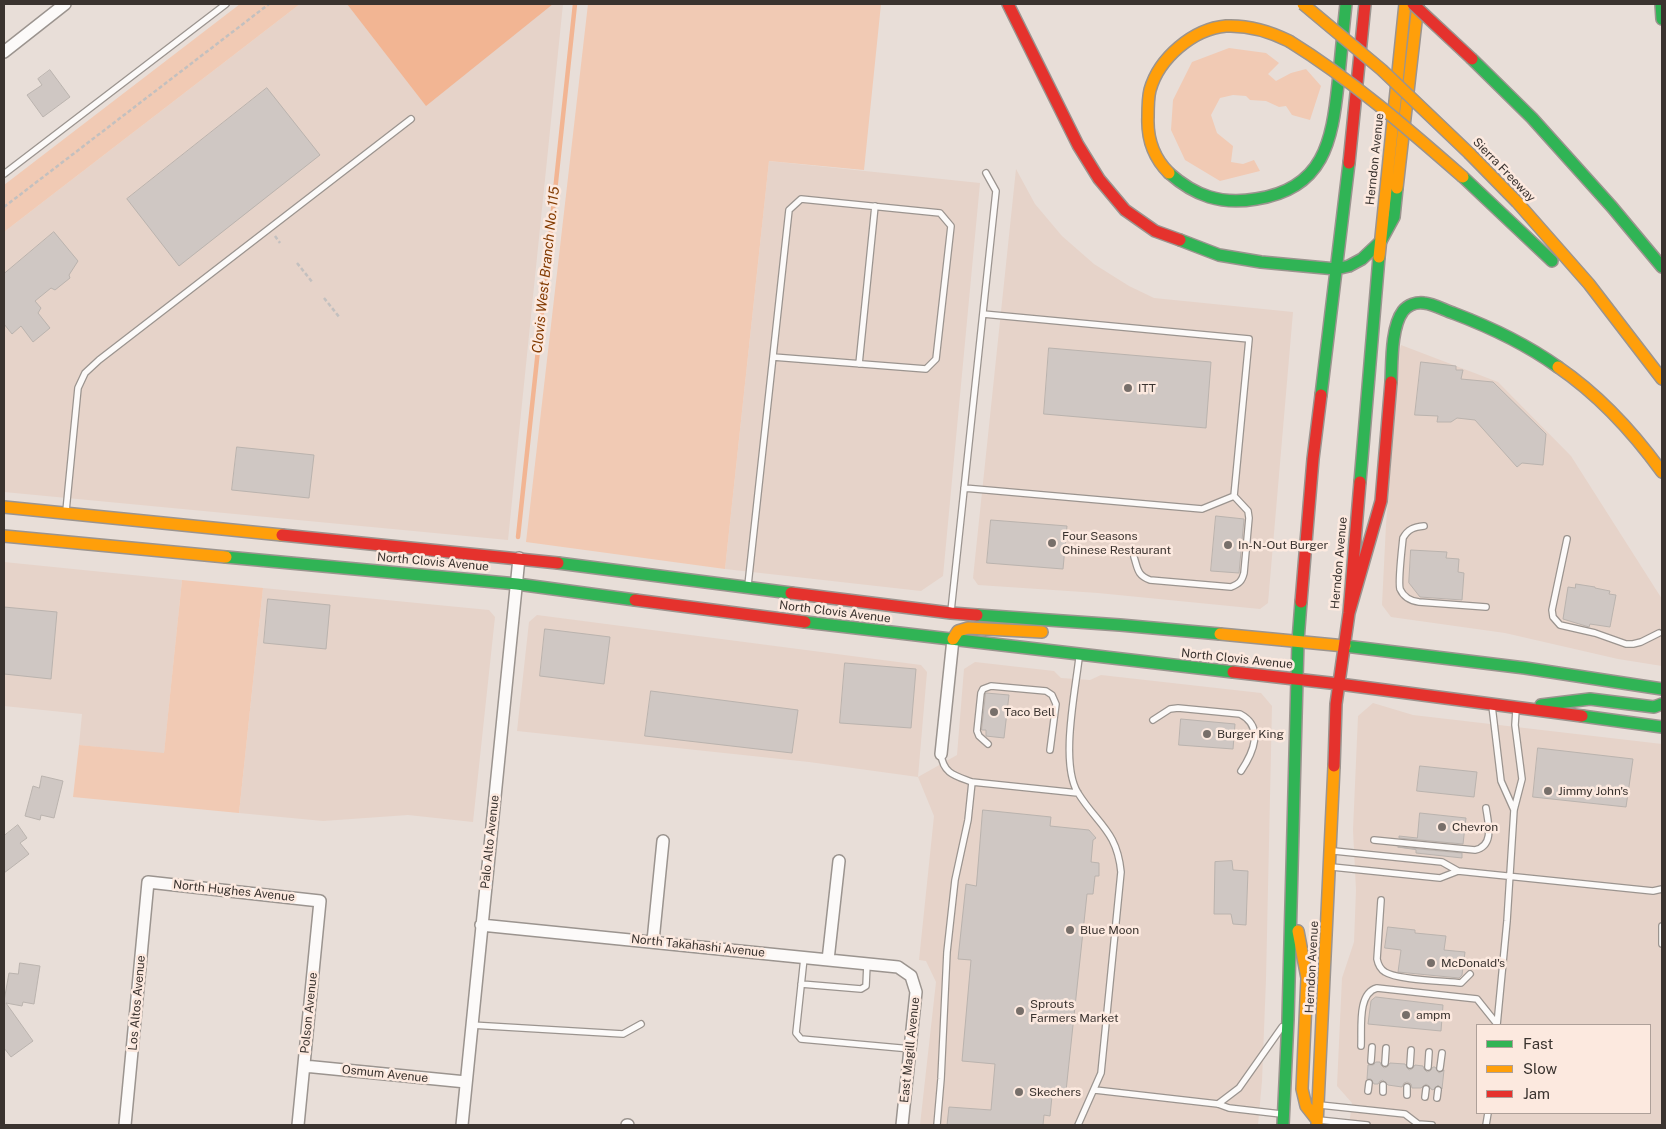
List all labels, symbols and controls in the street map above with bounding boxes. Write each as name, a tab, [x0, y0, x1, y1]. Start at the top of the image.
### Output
street label: Herndon Avenue	[1363, 112, 1387, 206]
street label: Sierra Freeway	[1470, 135, 1538, 205]
water label: Clovis West Branch No. 115	[529, 186, 563, 354]
place label: ITT	[1138, 381, 1156, 395]
marker: ITT	[1122, 382, 1134, 394]
street label: Herndon Avenue	[1328, 516, 1350, 610]
place label: Four Seasons Chinese Restaurant	[1062, 529, 1171, 557]
marker: Four Seasons Chinese Restaurant	[1046, 537, 1058, 549]
place label: In-N-Out Burger	[1238, 538, 1328, 552]
marker: In-N-Out Burger	[1222, 539, 1234, 551]
street label: North Clovis Avenue	[376, 550, 490, 574]
street label: North Clovis Avenue	[778, 598, 892, 626]
street label: North Clovis Avenue	[1180, 646, 1294, 672]
place label: Taco Bell	[1004, 705, 1055, 719]
marker: Taco Bell	[988, 706, 1000, 718]
place label: Burger King	[1217, 727, 1284, 741]
marker: Burger King	[1201, 728, 1213, 740]
place label: Jimmy John's	[1558, 784, 1628, 798]
marker: Jimmy John's	[1542, 785, 1554, 797]
street label: Palo Alto Avenue	[478, 794, 502, 890]
place label: Chevron	[1452, 820, 1498, 834]
marker: Chevron	[1436, 821, 1448, 833]
street label: North Hughes Avenue	[172, 877, 296, 905]
street label: Herndon Avenue	[1302, 920, 1322, 1014]
place label: Blue Moon	[1080, 923, 1139, 937]
marker: Blue Moon	[1064, 924, 1076, 936]
street label: North Takahashi Avenue	[630, 932, 766, 960]
street label: Los Altos Avenue	[126, 955, 148, 1051]
place label: McDonald's	[1441, 956, 1505, 970]
marker: McDonald's	[1425, 957, 1437, 969]
street label: Polson Avenue	[298, 972, 320, 1054]
street label: East Magill Avenue	[897, 996, 923, 1104]
place label: Sprouts Farmers Market	[1030, 997, 1119, 1025]
marker: Sprouts Farmers Market	[1014, 1005, 1026, 1017]
place label: ampm	[1416, 1008, 1451, 1022]
marker: ampm	[1400, 1009, 1412, 1021]
legend	[1476, 1024, 1651, 1114]
text: Fast	[1523, 1035, 1553, 1052]
text: Slow	[1523, 1060, 1557, 1077]
street label: Osmum Avenue	[341, 1062, 429, 1086]
place label: Skechers	[1029, 1085, 1081, 1099]
text: Jam	[1523, 1085, 1550, 1102]
marker: Skechers	[1013, 1086, 1025, 1098]

